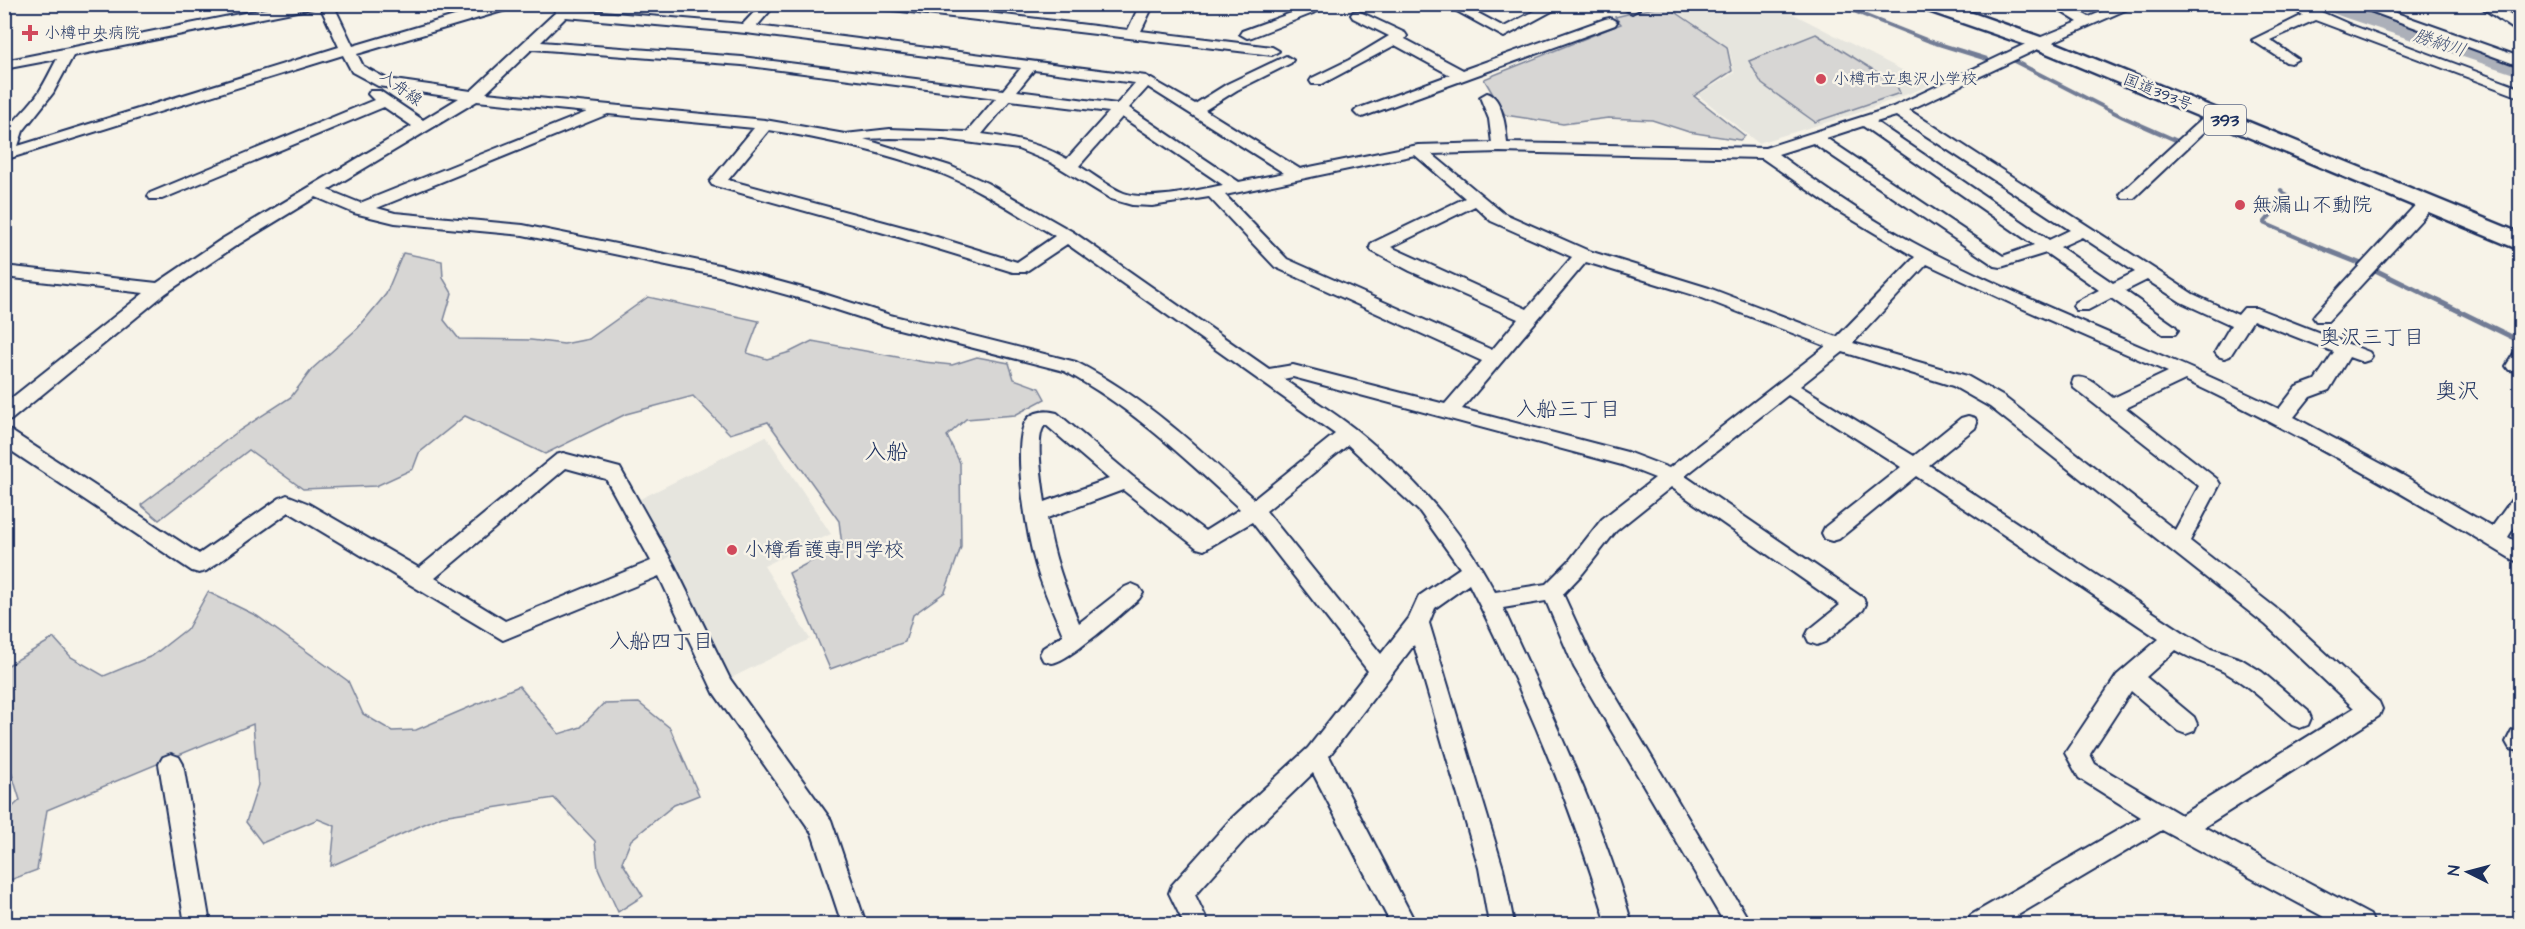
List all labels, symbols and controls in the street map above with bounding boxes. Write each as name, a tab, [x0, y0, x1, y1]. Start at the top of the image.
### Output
place label: 小樽中央病院	[44, 22, 140, 44]
water label: 勝納川	[2410, 23, 2470, 63]
marker: 小樽中央病院	[21, 24, 39, 42]
street label: 入舟線	[375, 65, 427, 111]
place label: 小樽市立奥沢小学校	[1833, 68, 1977, 90]
street label: 国道393号	[2120, 68, 2196, 116]
marker: 小樽市立奥沢小学校	[1814, 72, 1828, 86]
road number: 393	[2204, 105, 2246, 135]
place label: 無漏山不動院	[2252, 191, 2372, 219]
marker: 無漏山不動院	[2233, 198, 2247, 212]
district label: 奥沢三丁目	[2320, 323, 2425, 352]
district label: 奥沢	[2435, 376, 2479, 407]
district label: 入船三丁目	[1516, 395, 1621, 424]
district label: 入船	[864, 437, 908, 468]
place label: 小樽看護専門学校	[744, 536, 904, 564]
marker: 小樽看護専門学校	[725, 543, 739, 557]
district label: 入船四丁目	[609, 627, 714, 656]
north arrow	[2438, 842, 2498, 902]
text: N	[2443, 864, 2466, 877]

